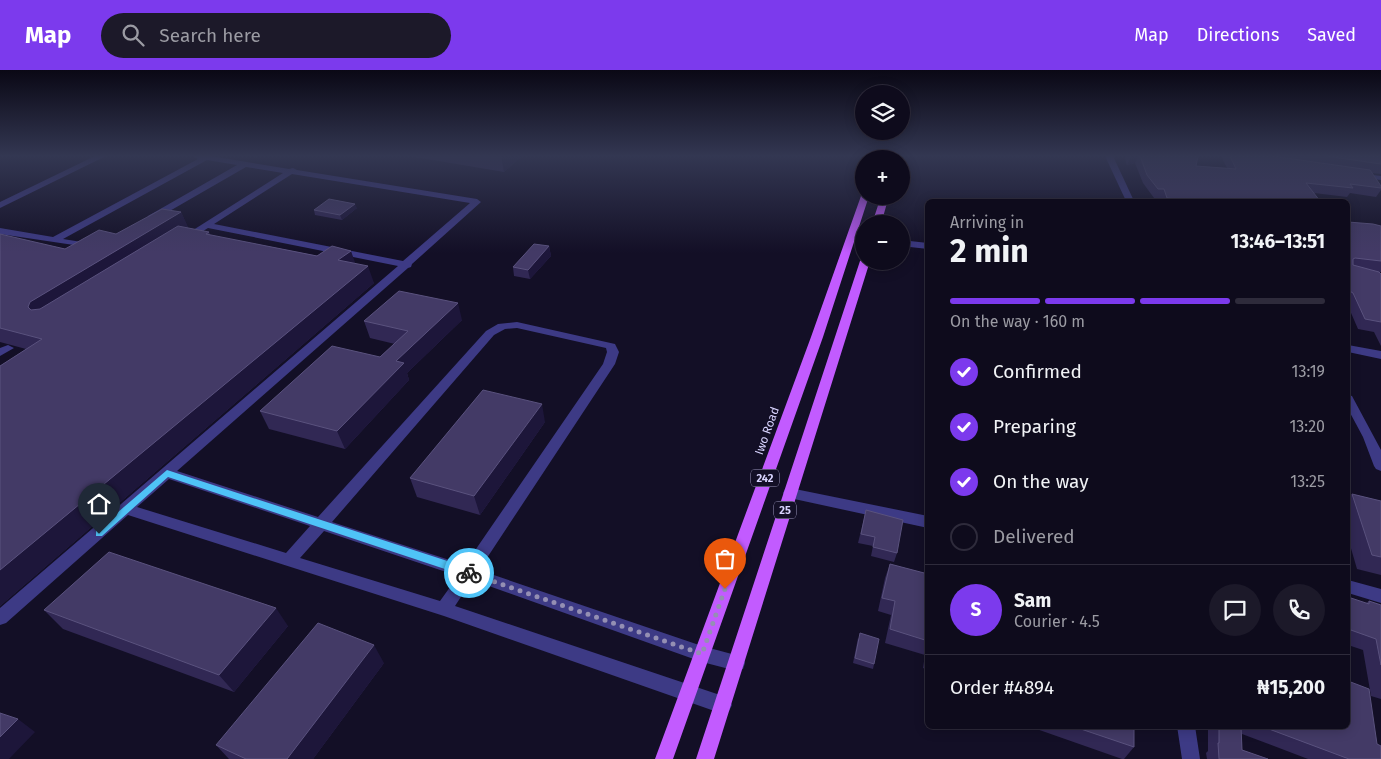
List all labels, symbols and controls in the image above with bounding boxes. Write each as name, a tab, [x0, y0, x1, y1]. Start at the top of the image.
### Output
search box	[101, 13, 451, 58]
text: Map	[25, 21, 71, 49]
icon: search	[119, 21, 147, 49]
text: Search here	[159, 24, 261, 47]
text: Map	[1134, 24, 1169, 46]
text: Directions	[1197, 24, 1279, 46]
text: Saved	[1307, 24, 1356, 46]
map controls	[855, 85, 910, 270]
button: layers	[855, 85, 910, 140]
button: +	[855, 150, 910, 205]
text: Arriving in	[950, 213, 1024, 232]
button: −	[855, 215, 910, 270]
text: 13:46–13:51	[1231, 230, 1325, 253]
text: 2 min	[950, 232, 1029, 270]
text: On the way · 160 m	[950, 312, 1085, 331]
icon: check	[950, 358, 978, 386]
text: Confirmed	[993, 360, 1082, 383]
text: 13:19	[1292, 362, 1325, 381]
street label: Iwo Road	[752, 405, 782, 457]
icon: check	[950, 413, 978, 441]
text: Preparing	[993, 415, 1076, 438]
text: 13:20	[1289, 417, 1325, 436]
icon: check	[950, 468, 978, 496]
road number: 242	[751, 469, 779, 486]
text: On the way	[993, 470, 1089, 493]
text: 13:25	[1290, 472, 1325, 491]
pin	[78, 483, 120, 534]
icon: home	[85, 490, 113, 518]
road number: 25	[774, 502, 796, 518]
text: Delivered	[993, 525, 1075, 548]
pin	[704, 538, 746, 589]
icon: bag	[711, 545, 739, 573]
courier	[444, 548, 494, 598]
icon: bike	[455, 559, 483, 587]
button: chat	[1209, 584, 1261, 636]
button: phone	[1273, 584, 1325, 636]
text: Sam	[1014, 589, 1051, 612]
text: S	[971, 598, 981, 621]
text: Courier · 4.5	[1014, 612, 1100, 631]
text: Order #4894	[950, 676, 1054, 699]
text: ₦15,200	[1257, 676, 1325, 699]

